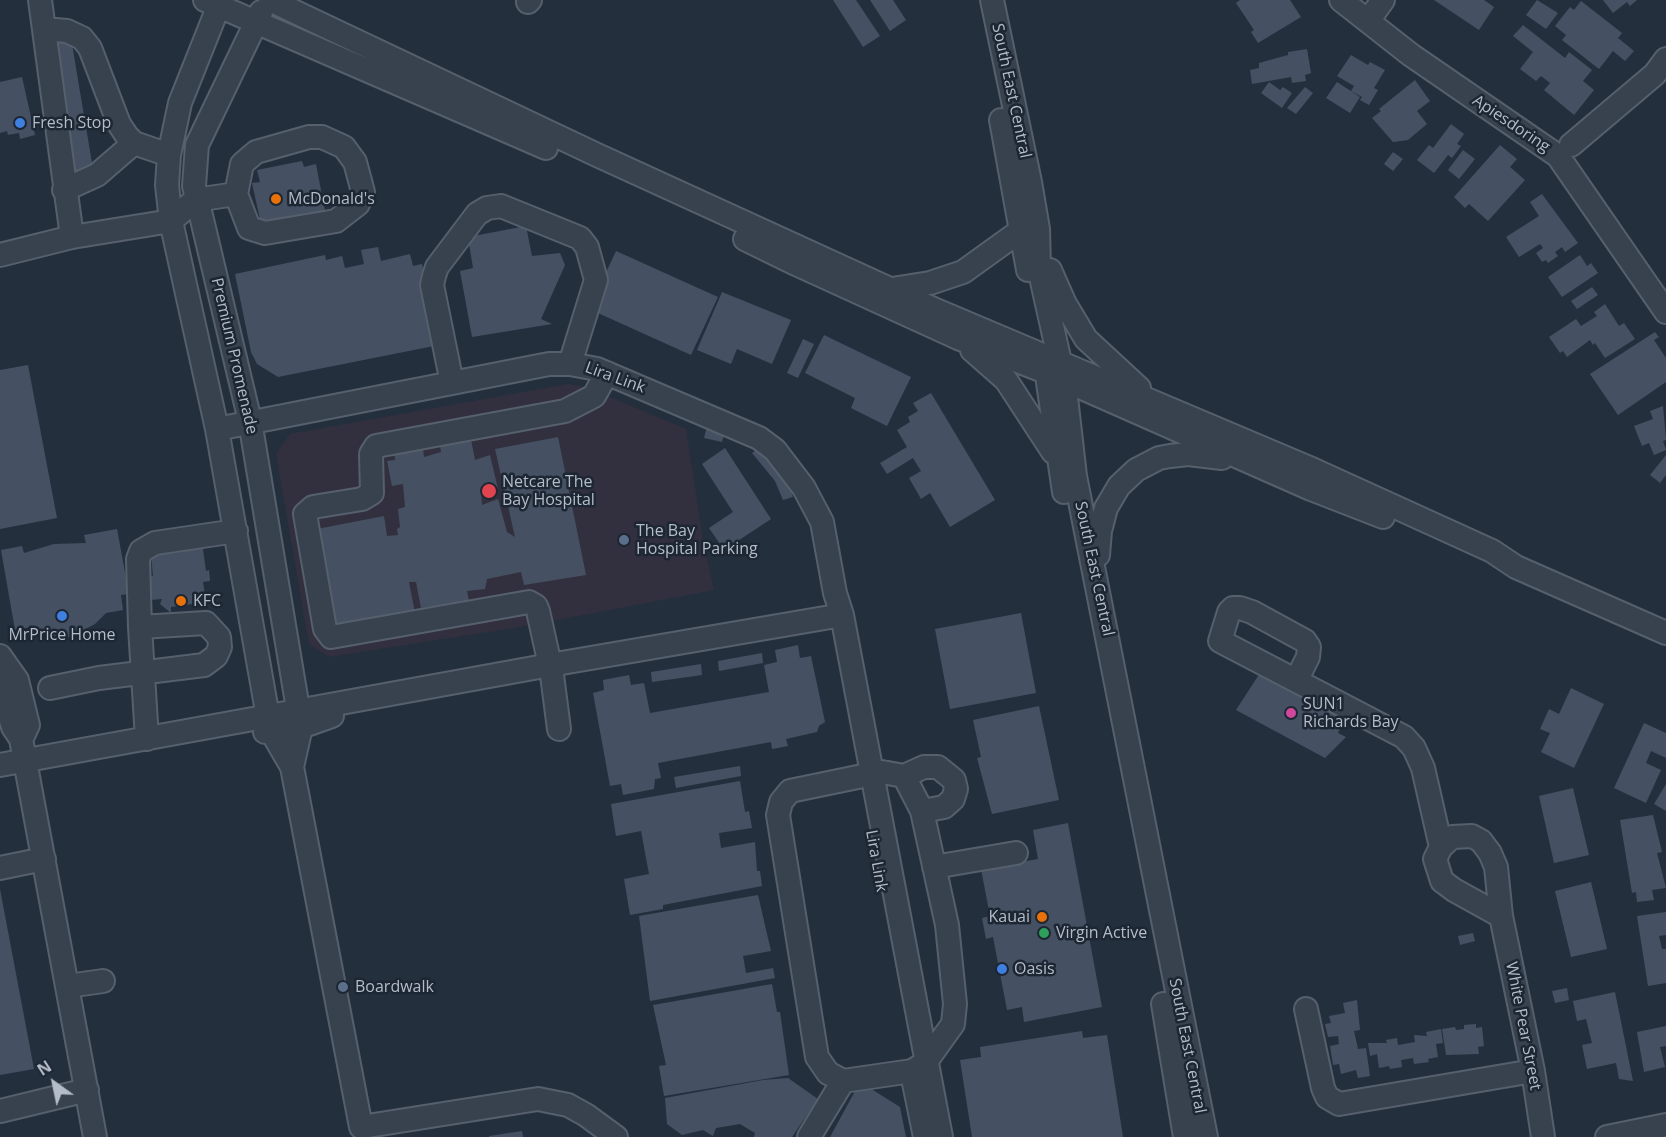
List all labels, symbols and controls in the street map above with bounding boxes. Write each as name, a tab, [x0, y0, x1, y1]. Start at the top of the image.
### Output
street label: South East Central	[987, 22, 1035, 160]
street label: Apiesdoring	[1469, 91, 1553, 157]
place label: Fresh Stop	[32, 113, 111, 133]
marker: Fresh Stop	[13, 116, 27, 130]
place label: McDonald's	[288, 189, 375, 209]
marker: McDonald's	[269, 192, 283, 206]
street label: Premium Promenade	[207, 276, 261, 436]
street label: Lira Link	[582, 358, 648, 398]
place label: Netcare The Bay Hospital	[502, 472, 595, 510]
marker: Netcare The Bay Hospital	[480, 482, 498, 500]
street label: South East Central	[1070, 500, 1118, 638]
place label: The Bay Hospital Parking	[636, 521, 758, 559]
marker: The Bay Hospital Parking	[617, 533, 631, 547]
place label: KFC	[193, 591, 221, 611]
marker: KFC	[174, 594, 188, 608]
marker: MrPrice Home	[55, 609, 69, 623]
place label: MrPrice Home	[8, 625, 116, 645]
place label: SUN1 Richards Bay	[1303, 694, 1399, 732]
marker: SUN1 Richards Bay	[1284, 706, 1298, 720]
street label: Lira Link	[861, 829, 891, 893]
place label: Kauai	[989, 907, 1030, 927]
marker: Kauai	[1035, 910, 1049, 924]
place label: Virgin Active	[1056, 923, 1147, 943]
marker: Virgin Active	[1037, 926, 1051, 940]
place label: Oasis	[1014, 959, 1055, 979]
street label: White Pear Street	[1501, 960, 1545, 1092]
marker: Oasis	[995, 962, 1009, 976]
place label: Boardwalk	[355, 977, 434, 997]
street label: South East Central	[1164, 977, 1210, 1115]
marker: Boardwalk	[336, 980, 350, 994]
north arrow	[24, 1053, 84, 1113]
text: N	[33, 1055, 56, 1081]

